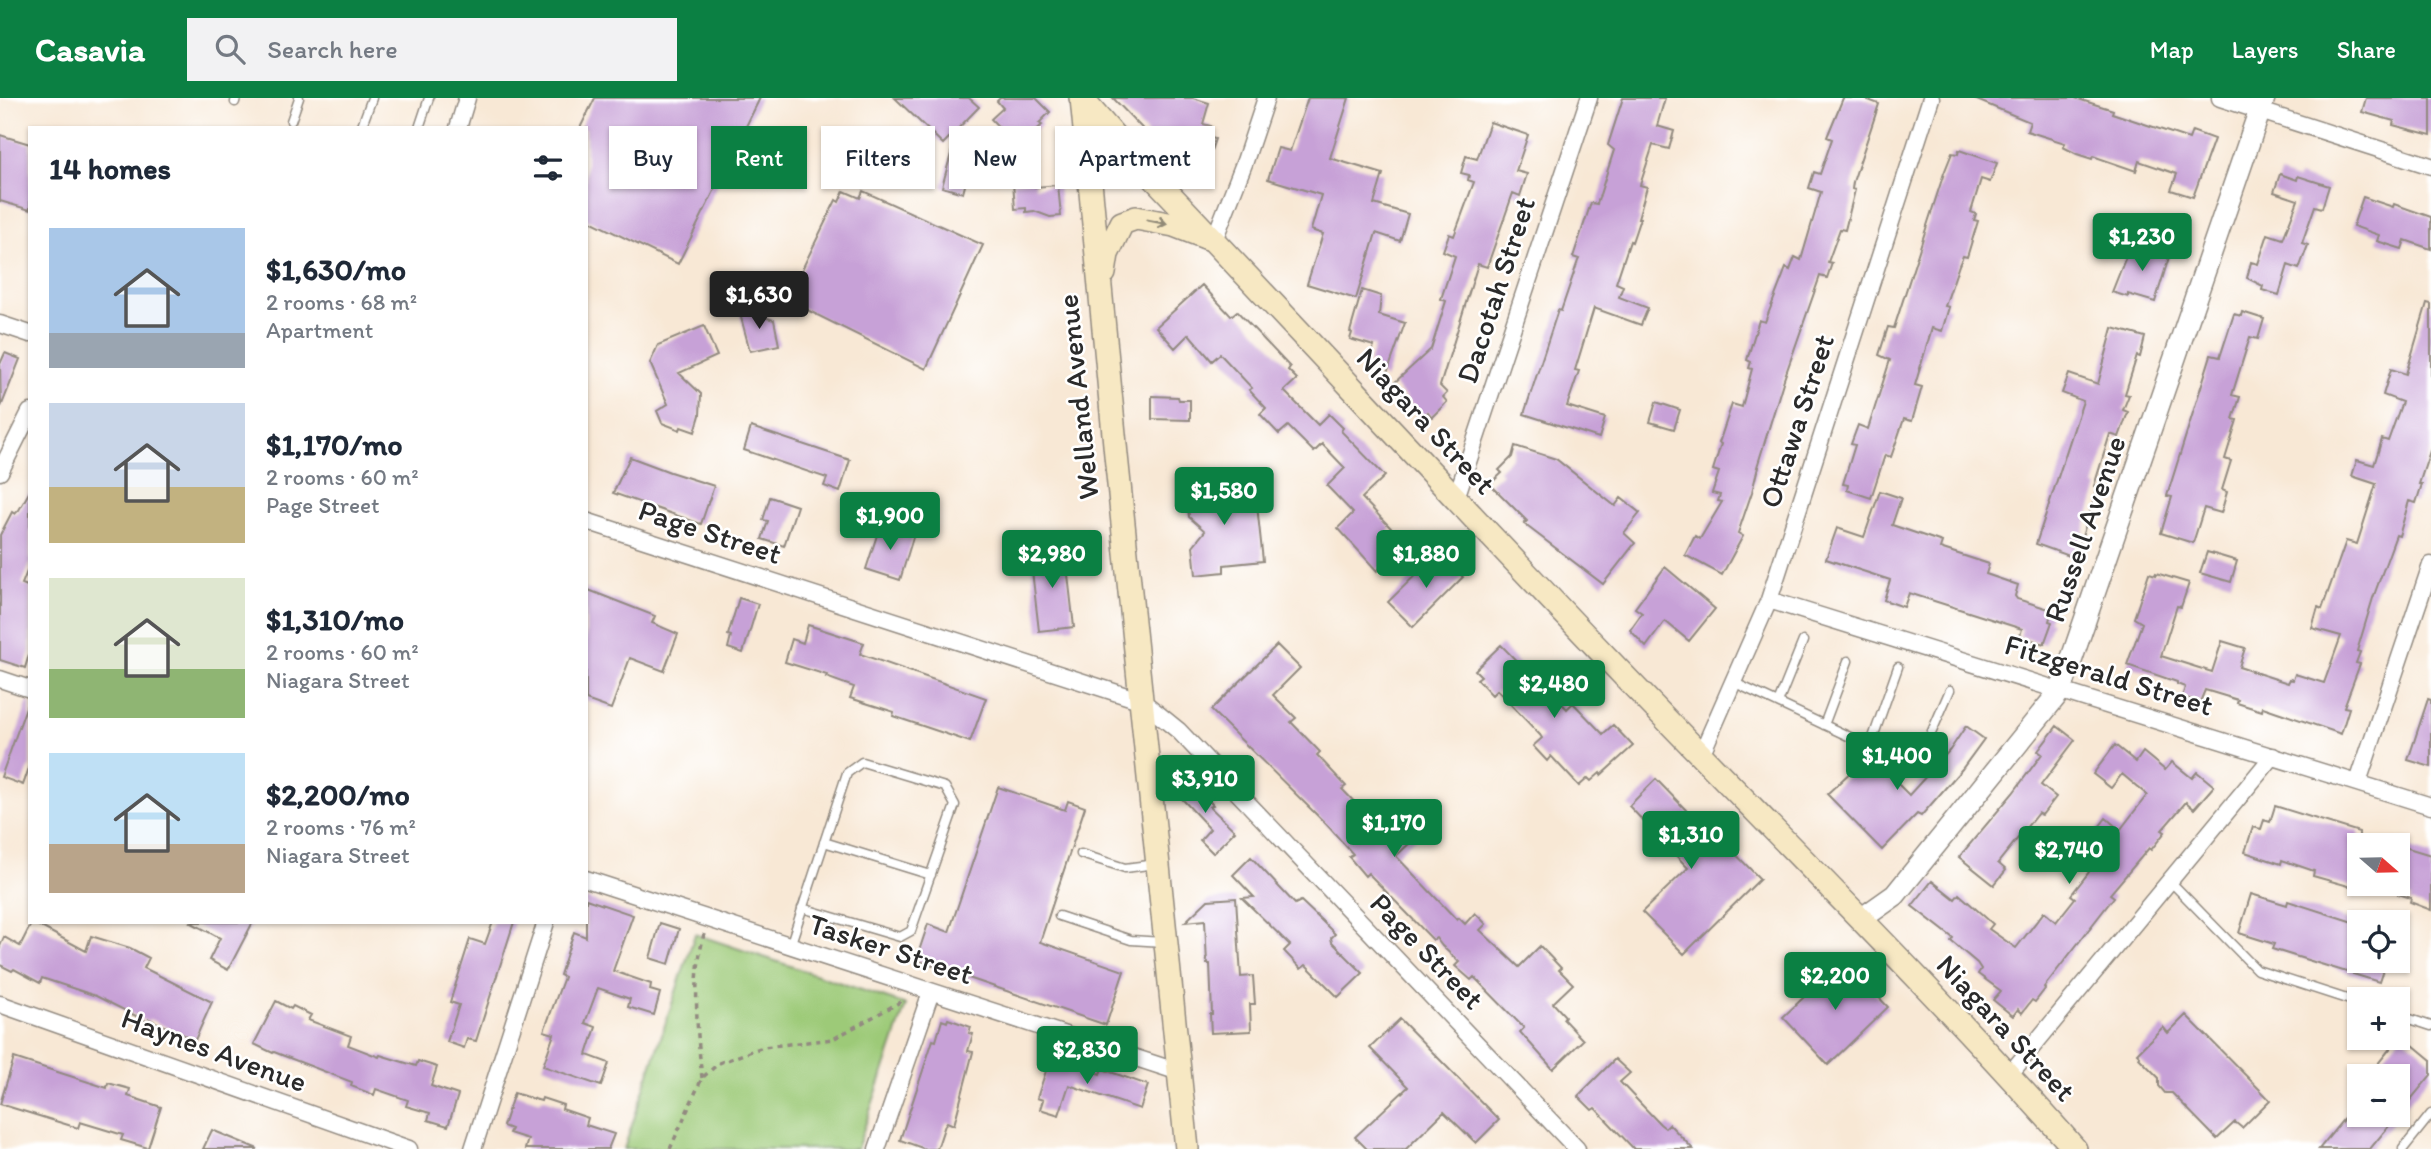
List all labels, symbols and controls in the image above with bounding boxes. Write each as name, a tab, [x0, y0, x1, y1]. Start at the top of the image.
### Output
search box	[187, 18, 677, 81]
text: Casavia	[35, 30, 145, 69]
icon: search	[211, 30, 249, 68]
text: Search here	[267, 33, 398, 65]
text: Map	[2150, 35, 2194, 64]
text: Layers	[2232, 35, 2299, 64]
text: Share	[2337, 35, 2396, 64]
chip: Buy	[609, 126, 697, 189]
chip: Rent	[711, 126, 807, 189]
chip: Filters	[821, 126, 935, 189]
chip: New	[949, 126, 1041, 189]
chip: Apartment	[1055, 126, 1215, 189]
icon: filters	[529, 149, 567, 187]
text: 14 homes	[49, 150, 171, 187]
street label: Dacotah Street	[1448, 192, 1543, 388]
pin: $1,230	[2085, 214, 2199, 273]
one-way arrow	[1145, 215, 1168, 229]
text: $1,230	[2109, 222, 2175, 250]
text: $1,630/mo	[266, 251, 406, 288]
icon: home	[105, 256, 189, 340]
pin: $1,630	[702, 272, 816, 331]
text: $1,630	[726, 280, 792, 308]
text: 2 rooms · 68 m²	[266, 288, 417, 316]
street label: Welland Avenue	[1048, 292, 1107, 502]
text: Apartment	[266, 316, 373, 344]
street label: Ottawa Street	[1751, 329, 1842, 513]
street label: Niagara Street	[1349, 340, 1504, 502]
text: $1,170/mo	[266, 426, 403, 463]
icon: home	[105, 431, 189, 515]
street label: Russell Avenue	[2035, 431, 2134, 627]
text: 2 rooms · 60 m²	[266, 463, 419, 491]
pin: $1,580	[1167, 468, 1281, 527]
text: $1,580	[1191, 476, 1257, 504]
text: Page Street	[266, 491, 380, 519]
street label: Page Street	[634, 491, 786, 572]
pin: $1,900	[833, 492, 947, 552]
text: $1,900	[856, 501, 924, 529]
pin: $2,980	[995, 531, 1109, 590]
pin: $1,880	[1369, 531, 1483, 590]
text: $2,980	[1018, 539, 1086, 567]
text: $1,880	[1392, 539, 1460, 567]
text: $1,310/mo	[266, 601, 404, 638]
icon: home	[105, 606, 189, 690]
street label: Fitzgerald Street	[2000, 625, 2218, 724]
text: 2 rooms · 60 m²	[266, 638, 419, 666]
pin: $2,480	[1497, 660, 1611, 720]
text: Niagara Street	[266, 666, 410, 694]
text: $2,480	[1519, 669, 1589, 697]
pin: $1,400	[1840, 732, 1954, 792]
text: $1,400	[1862, 741, 1932, 769]
pin: $3,910	[1148, 756, 1262, 815]
text: $3,910	[1172, 764, 1238, 792]
text: $2,200/mo	[266, 776, 410, 813]
icon: home	[105, 781, 189, 865]
pin: $1,170	[1337, 800, 1451, 859]
text: $1,170	[1362, 808, 1426, 836]
pin: $1,310	[1634, 812, 1748, 871]
text: 2 rooms · 76 m²	[266, 813, 416, 841]
text: $1,310	[1658, 820, 1724, 848]
pin: $2,740	[2012, 826, 2126, 886]
north arrow	[2347, 833, 2410, 896]
map controls	[2347, 833, 2410, 1127]
text: $2,740	[2035, 835, 2103, 863]
text: Niagara Street	[266, 841, 410, 869]
street label: Page Street	[1363, 884, 1492, 1017]
street label: Tasker Street	[804, 905, 978, 992]
button: locate	[2347, 910, 2410, 973]
street label: Niagara Street	[1929, 947, 2084, 1109]
pin: $2,200	[1778, 953, 1892, 1012]
text: $2,200	[1800, 961, 1870, 989]
button: +	[2347, 987, 2410, 1050]
street label: Haynes Avenue	[116, 999, 312, 1100]
pin: $2,830	[1030, 1026, 1144, 1086]
text: $2,830	[1053, 1035, 1121, 1063]
button: −	[2347, 1064, 2410, 1127]

